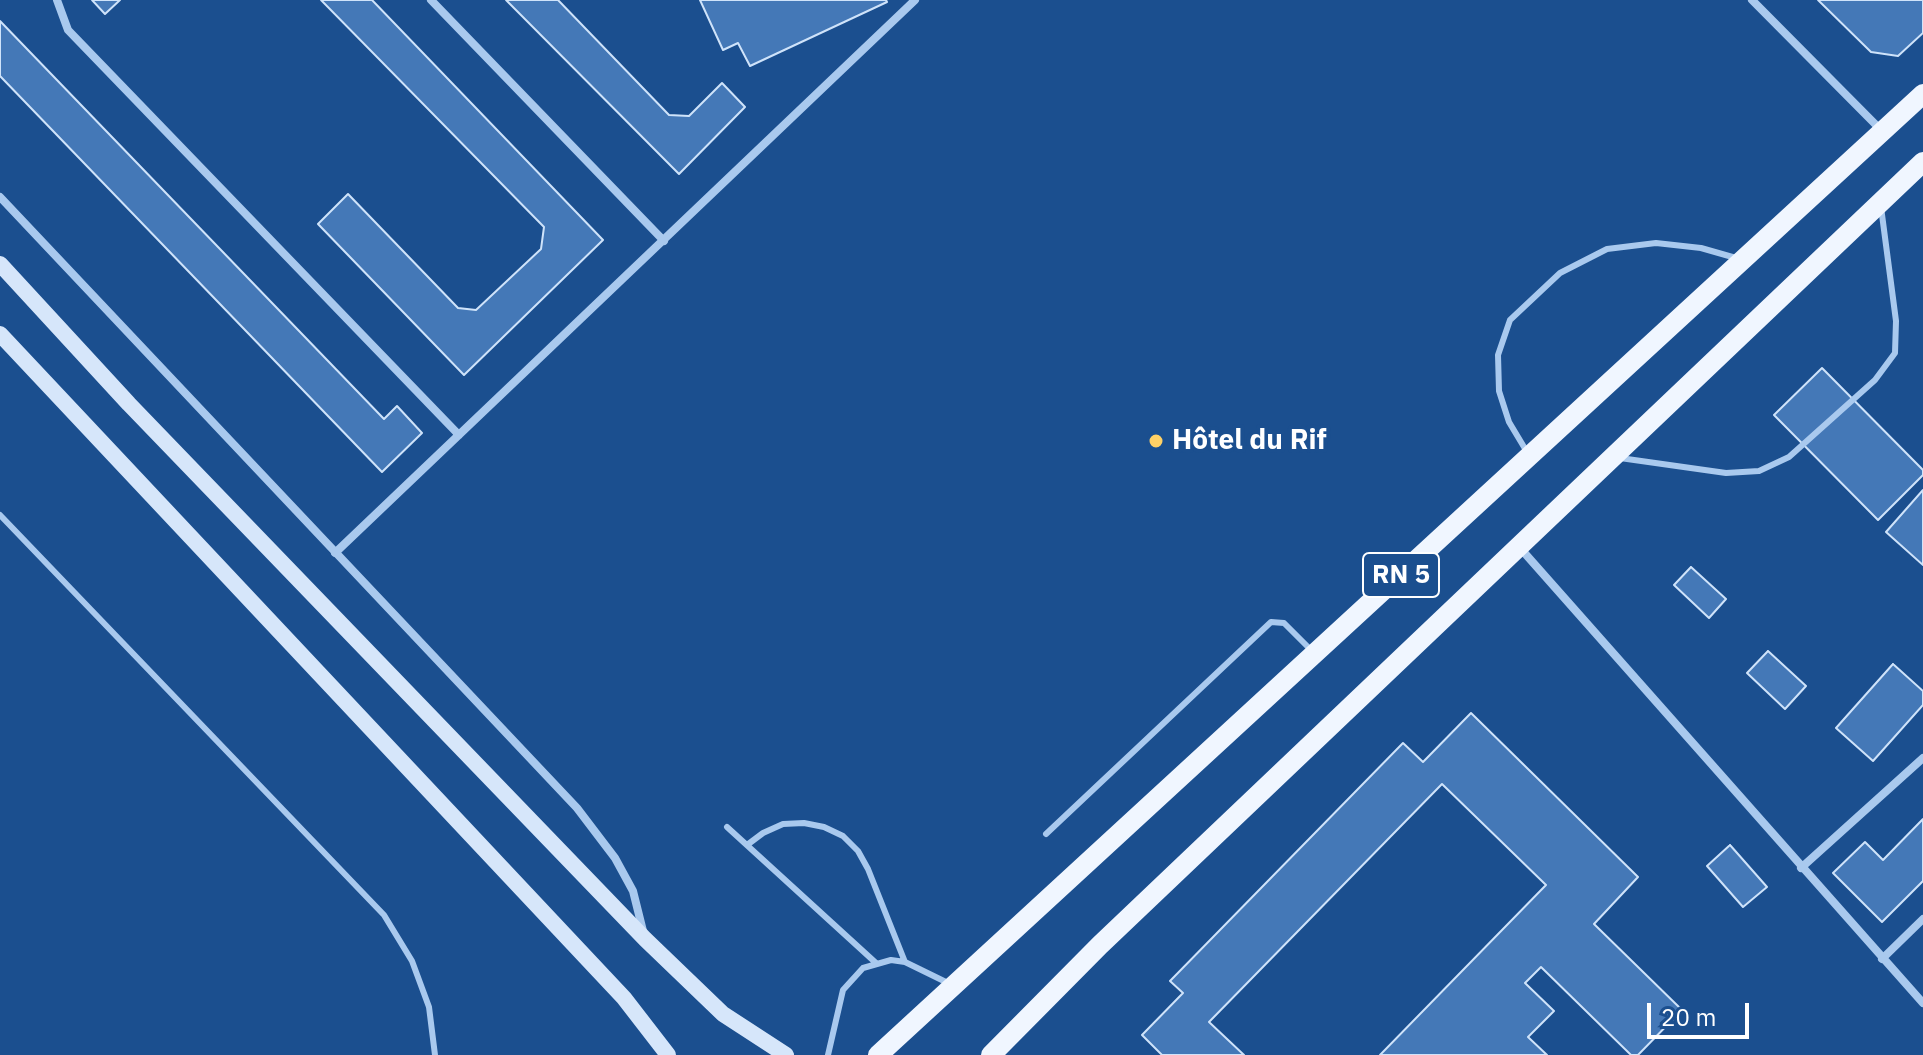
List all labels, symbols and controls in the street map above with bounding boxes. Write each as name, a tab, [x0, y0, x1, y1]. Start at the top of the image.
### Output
place label: Hôtel du Rif	[1172, 424, 1327, 458]
marker: Hôtel du Rif	[1147, 432, 1165, 450]
road number: RN 5	[1363, 553, 1439, 597]
scale bar	[1651, 987, 1753, 1037]
text: 20 m	[1661, 1001, 1716, 1033]

